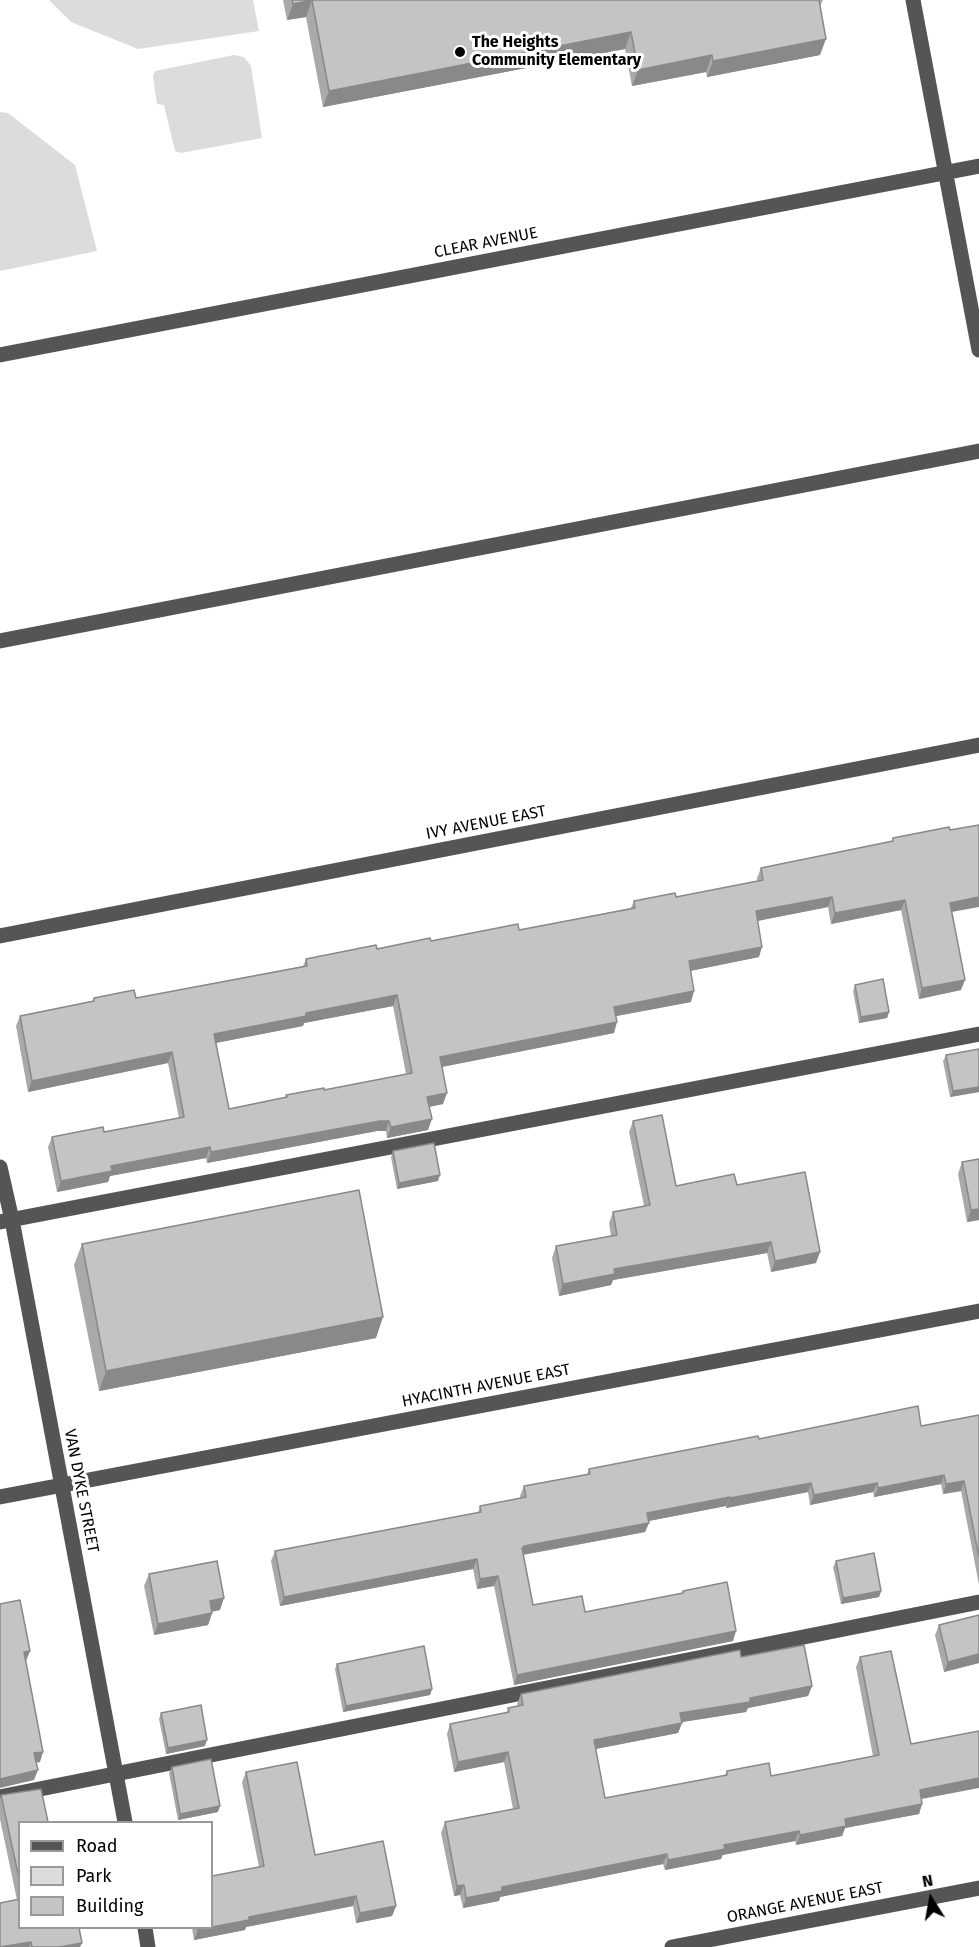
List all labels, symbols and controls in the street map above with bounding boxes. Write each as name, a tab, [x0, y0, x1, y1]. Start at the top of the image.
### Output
place label: The Heights Community Elementary	[472, 33, 641, 71]
marker: The Heights Community Elementary	[453, 45, 467, 59]
street label: CLEAR AVENUE	[433, 224, 539, 262]
street label: IVY AVENUE EAST	[424, 802, 548, 844]
street label: HYACINTH AVENUE EAST	[400, 1360, 572, 1412]
street label: VAN DYKE STREET	[60, 1428, 102, 1554]
legend	[18, 1821, 213, 1929]
text: Road	[76, 1835, 118, 1857]
text: Park	[76, 1865, 111, 1887]
north arrow	[901, 1869, 961, 1929]
text: N	[920, 1871, 934, 1891]
street label: ORANGE AVENUE EAST	[725, 1878, 885, 1928]
text: Building	[76, 1895, 143, 1917]

